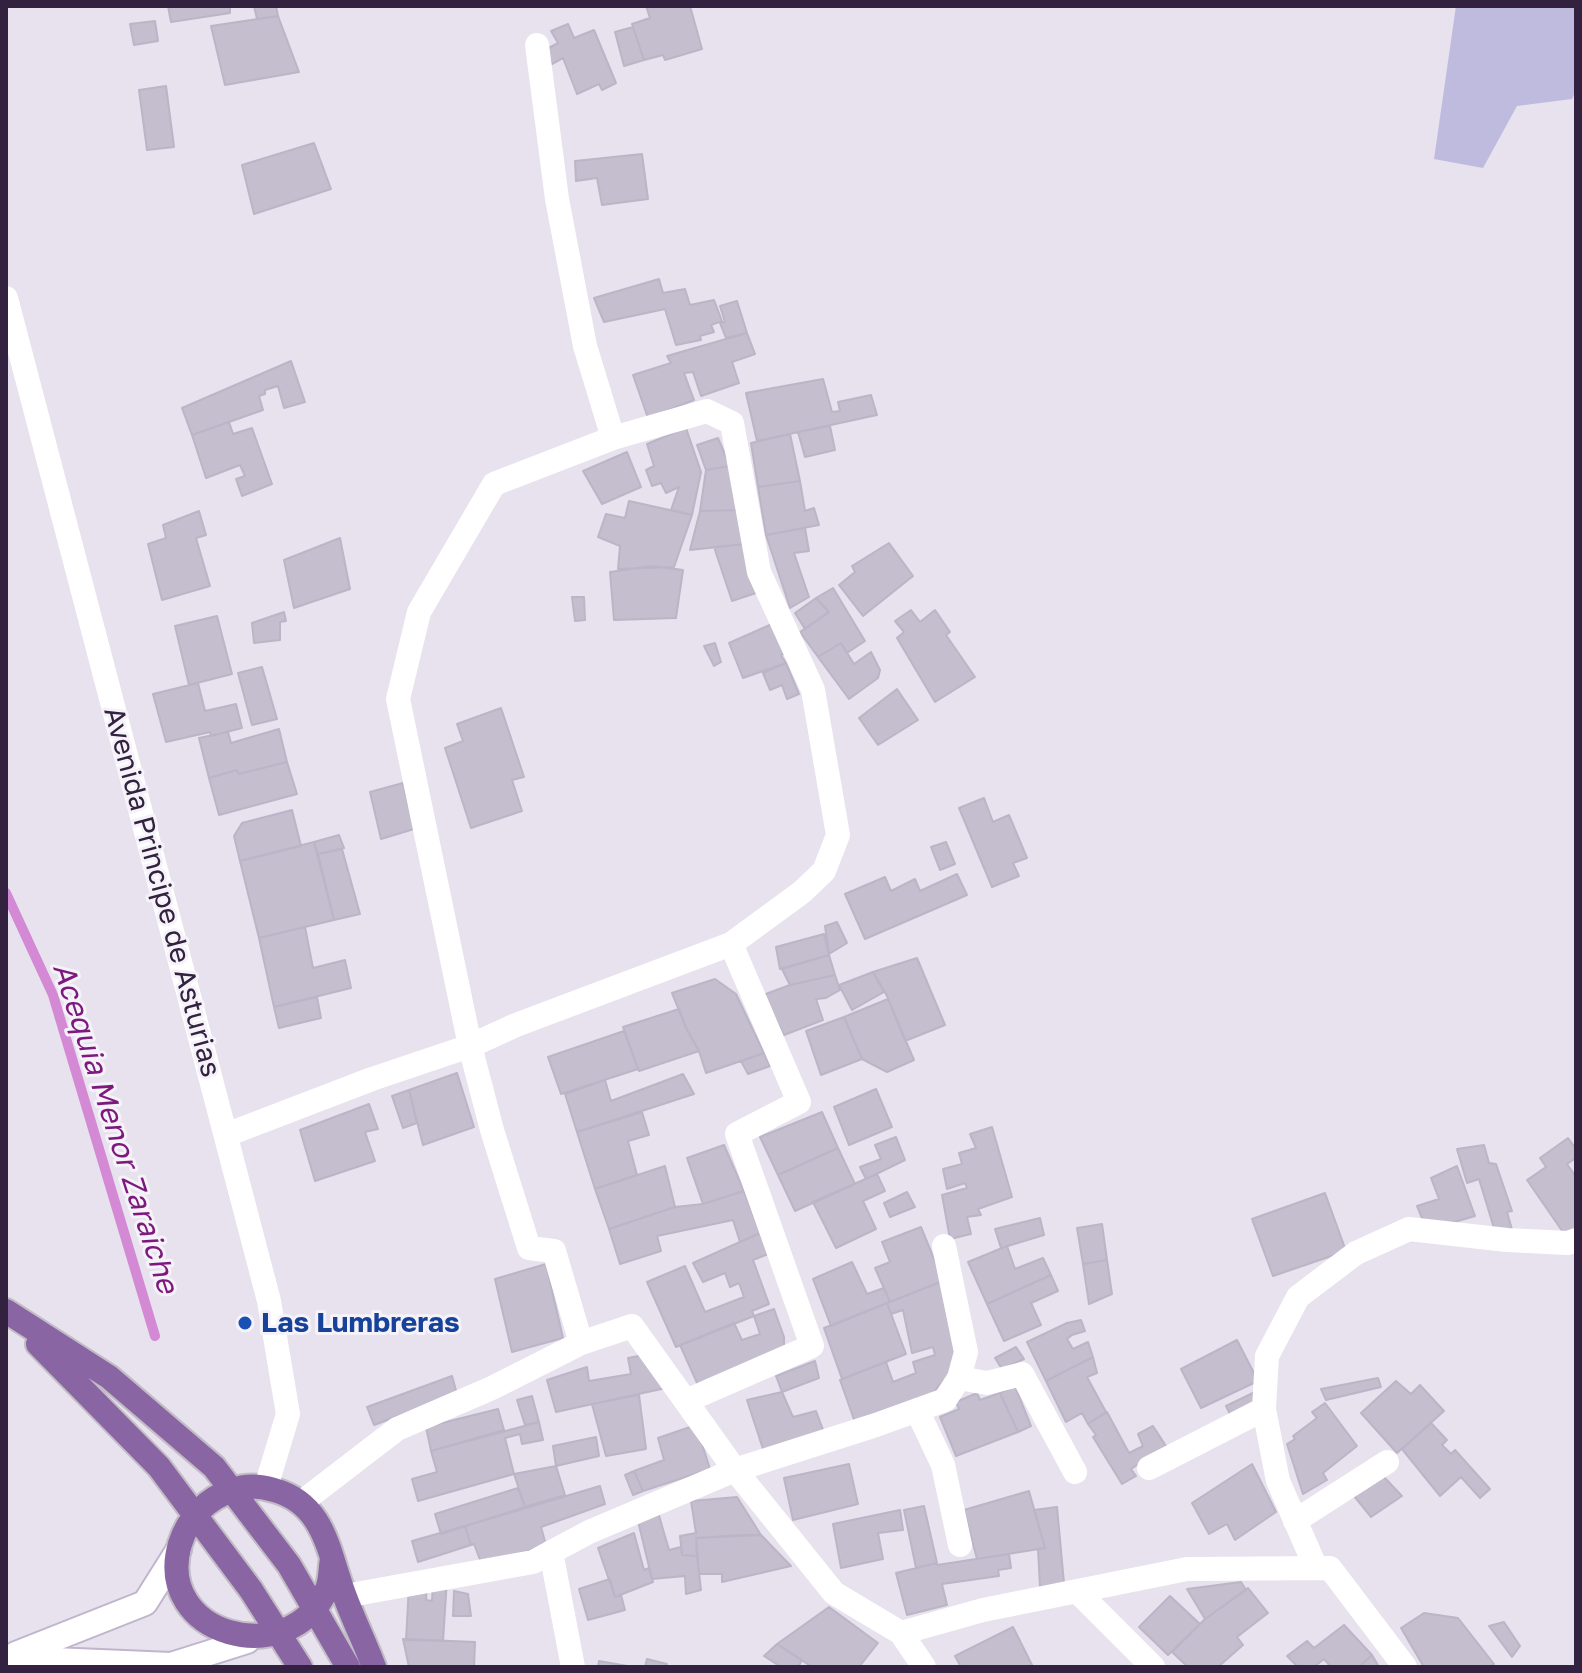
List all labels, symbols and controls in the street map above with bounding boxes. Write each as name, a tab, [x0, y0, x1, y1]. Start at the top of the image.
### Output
street label: Avenida Principe de Asturias	[96, 703, 228, 1081]
water label: Acequia Menor Zaraiche	[45, 958, 185, 1298]
place label: Las Lumbreras	[261, 1306, 460, 1340]
marker: Las Lumbreras	[236, 1314, 254, 1332]

